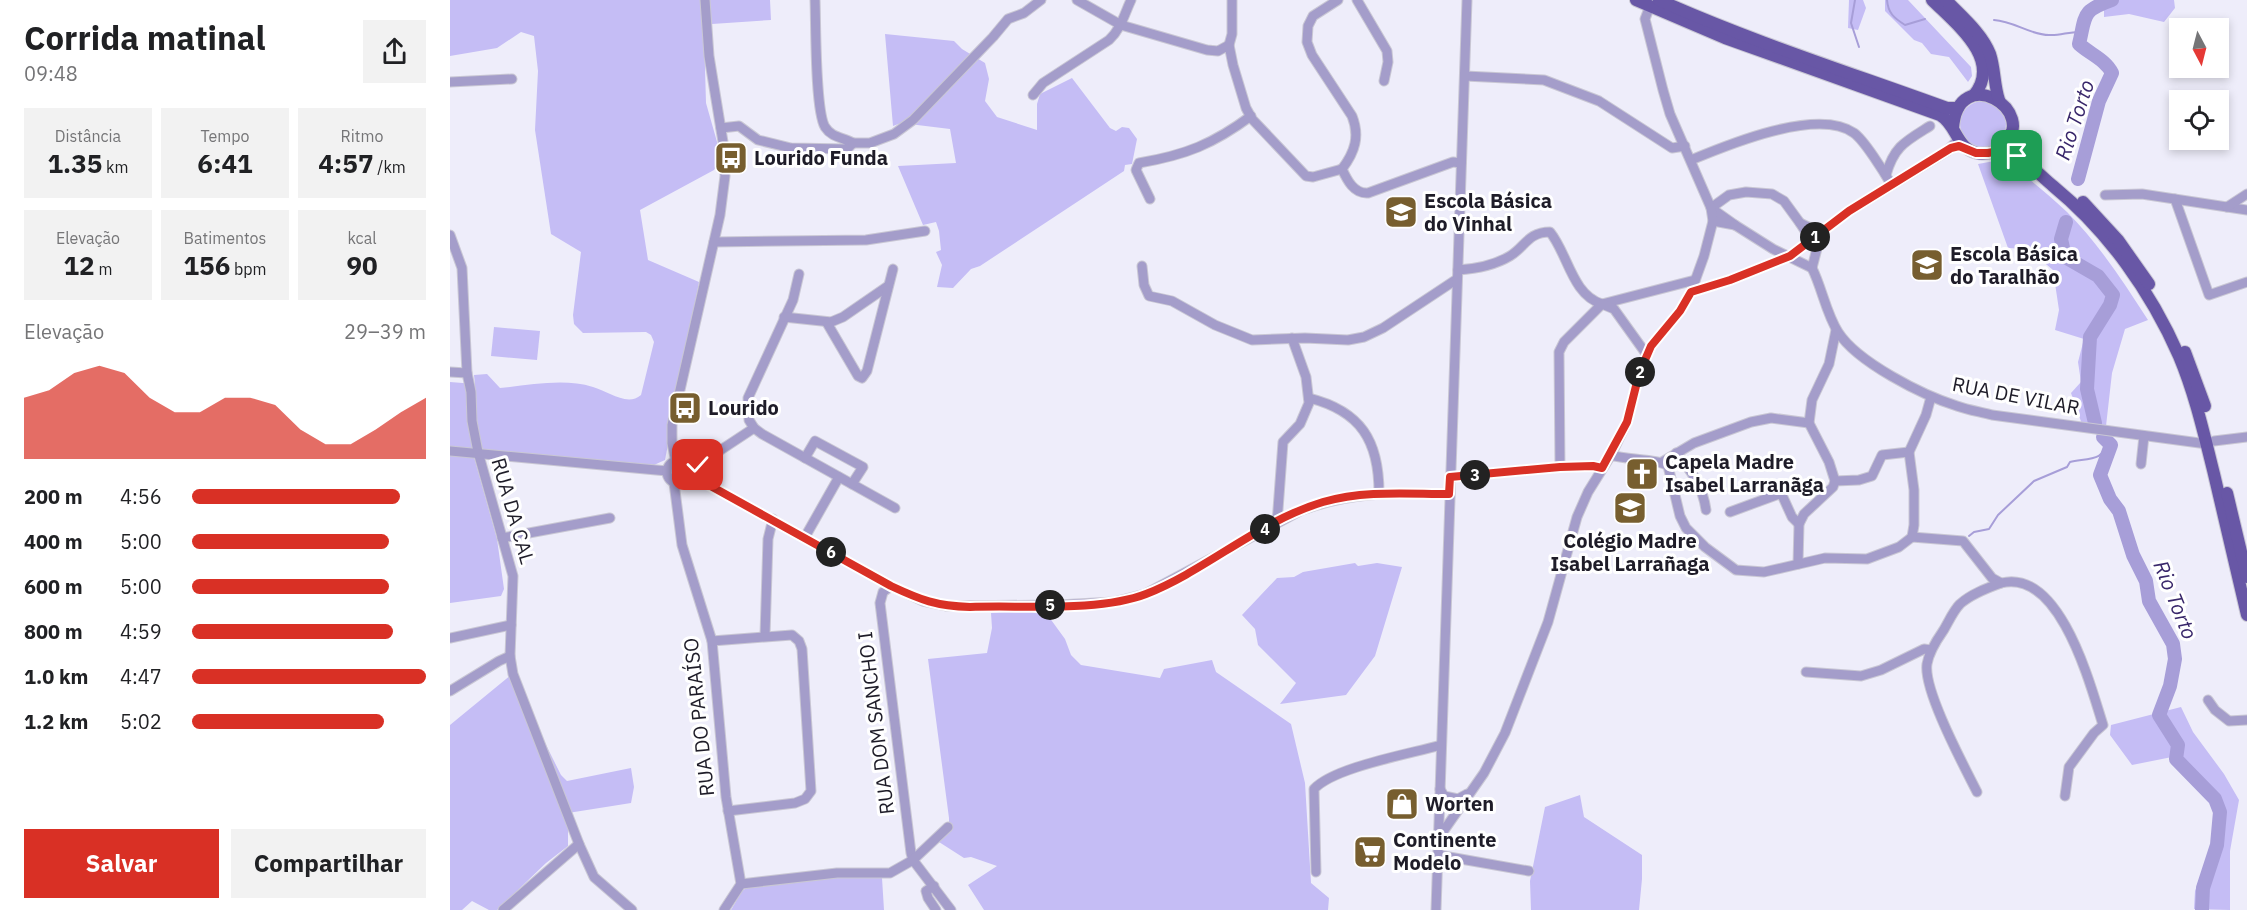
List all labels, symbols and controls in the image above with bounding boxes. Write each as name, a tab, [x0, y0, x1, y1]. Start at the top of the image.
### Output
text: Corrida matinal	[24, 16, 265, 59]
north arrow	[2169, 18, 2229, 78]
map controls	[2169, 18, 2229, 150]
button: share	[363, 20, 426, 83]
text: 09:48	[24, 60, 78, 87]
water label: Rio Torto	[2048, 76, 2100, 163]
button: locate	[2169, 90, 2229, 150]
text: Distância	[55, 126, 121, 146]
text: Tempo	[200, 126, 250, 146]
text: Ritmo	[341, 126, 383, 146]
pin	[1991, 130, 2042, 181]
icon: arrive	[2000, 139, 2033, 172]
bus stop icon: Lourido Funda	[713, 140, 749, 176]
place label: Lourido Funda	[754, 144, 888, 171]
text: 1.35	[47, 146, 102, 180]
text: 6:41	[197, 146, 253, 180]
text: 4:57	[318, 146, 374, 180]
text: km	[102, 157, 129, 177]
text: /km	[374, 157, 406, 177]
place label: Escola Básica do Vinhal	[1424, 187, 1552, 237]
school or university icon: Escola Básica do Vinhal	[1383, 194, 1419, 230]
pin: 1	[1800, 222, 1830, 252]
text: 1	[1810, 227, 1820, 247]
text: Elevação	[56, 228, 120, 248]
text: Batimentos	[184, 228, 266, 248]
text: kcal	[347, 228, 377, 248]
place label: Escola Básica do Taralhão	[1950, 240, 2078, 290]
school or university icon: Escola Básica do Taralhão	[1909, 247, 1945, 283]
text: 12	[64, 248, 95, 282]
text: 156	[183, 248, 230, 282]
text: 90	[346, 248, 378, 282]
text: m	[95, 259, 112, 279]
text: bpm	[230, 259, 267, 279]
text: Elevação	[24, 318, 104, 345]
text: 29–39 m	[344, 318, 426, 345]
pin: 2	[1625, 357, 1655, 387]
text: 2	[1635, 362, 1645, 382]
street label: RUA DE VILAR	[1950, 370, 2082, 421]
bus stop icon: Lourido	[667, 390, 703, 426]
place label: Lourido	[708, 394, 779, 421]
pin	[672, 439, 723, 490]
icon: check	[681, 448, 714, 481]
place label: Capela Madre Isabel Larranãga	[1665, 448, 1824, 498]
street label: RUA DA CAL	[485, 455, 542, 567]
church icon: Capela Madre Isabel Larranãga	[1624, 456, 1660, 492]
pin: 3	[1460, 460, 1490, 490]
text: 3	[1470, 465, 1480, 485]
text: 200 m	[24, 483, 83, 510]
text: 4:56	[120, 483, 162, 510]
school or university icon: Colégio Madre Isabel Larrañaga	[1612, 490, 1648, 526]
pin: 4	[1250, 514, 1280, 544]
text: 4	[1260, 519, 1270, 539]
place label: Colégio Madre Isabel Larrañaga	[1550, 527, 1710, 577]
text: 400 m	[24, 528, 83, 555]
text: 5:00	[120, 528, 162, 555]
pin: 6	[816, 537, 846, 567]
text: 6	[826, 542, 836, 562]
water label: Rio Torto	[2147, 556, 2204, 643]
text: 600 m	[24, 573, 83, 600]
text: 5:00	[120, 573, 162, 600]
pin: 5	[1035, 590, 1065, 620]
text: 5	[1045, 595, 1055, 615]
text: 800 m	[24, 618, 83, 645]
text: 4:59	[120, 618, 162, 645]
street label: RUA DOM SANCHO I	[851, 630, 900, 816]
street label: RUA DO PARAÍSO	[677, 637, 720, 798]
text: 1.0 km	[24, 663, 88, 690]
text: 4:47	[120, 663, 162, 690]
text: 1.2 km	[24, 708, 88, 735]
text: 5:02	[120, 708, 162, 735]
shop icon: Worten	[1384, 786, 1420, 822]
place label: Worten	[1425, 790, 1494, 817]
place label: Continente Modelo	[1393, 826, 1497, 876]
button: Salvar	[24, 829, 219, 898]
button: Compartilhar	[231, 829, 426, 898]
supermarket icon: Continente Modelo	[1352, 834, 1388, 870]

